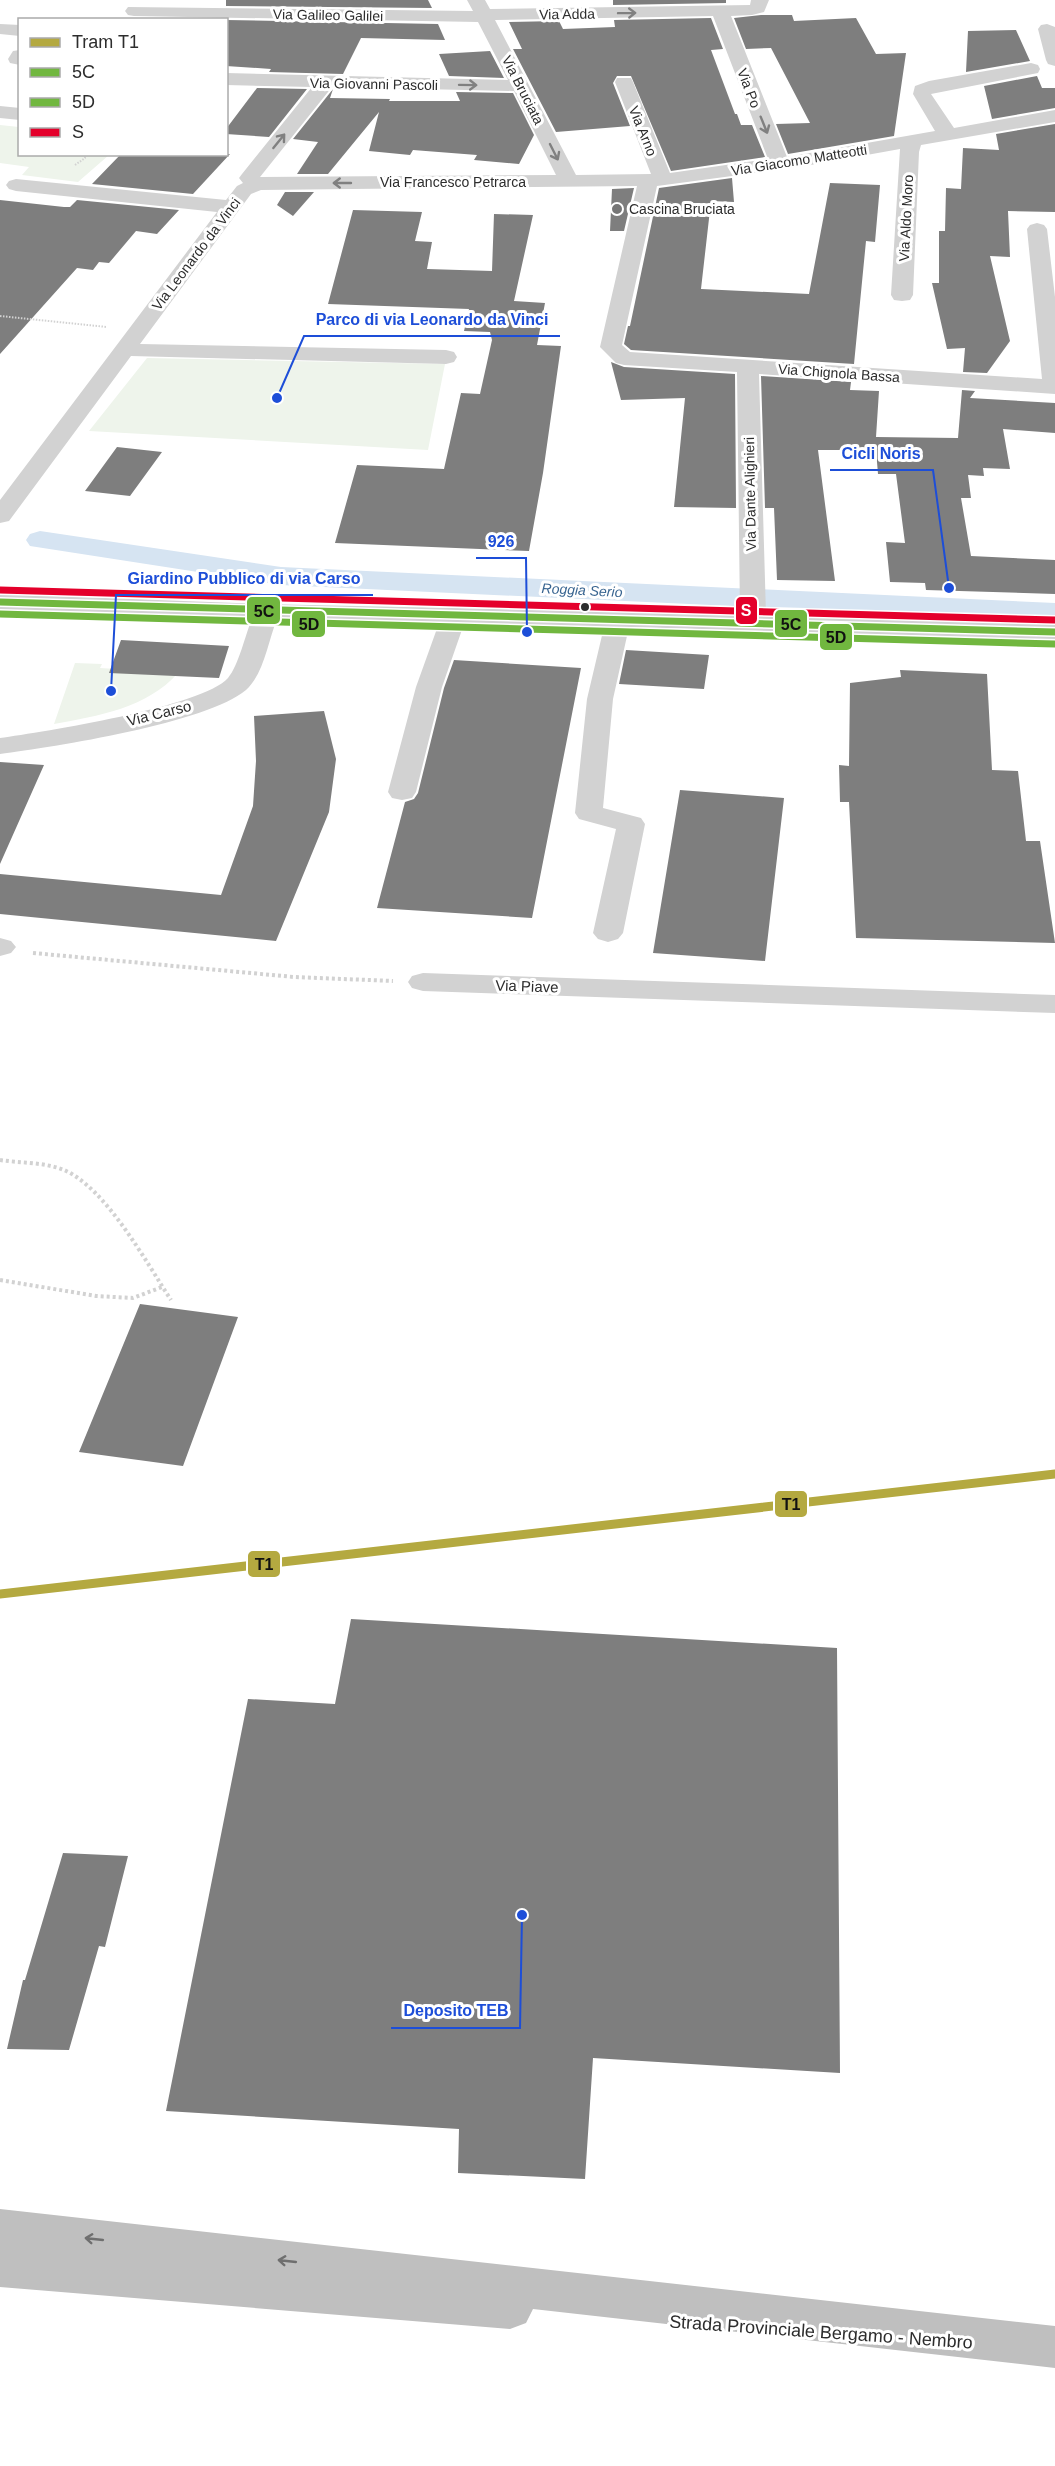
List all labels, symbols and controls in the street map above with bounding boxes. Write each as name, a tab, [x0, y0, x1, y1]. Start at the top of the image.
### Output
street label: Via Galileo Galilei	[273, 6, 383, 24]
street label: Via Adda	[539, 6, 595, 22]
one-way arrow	[616, 7, 636, 19]
legend	[18, 18, 228, 156]
text: Tram T1	[72, 32, 139, 52]
street label: Via Bruciata	[499, 53, 547, 127]
text: 5C	[72, 62, 95, 82]
street label: Via Po	[734, 66, 764, 110]
street label: Via Giovanni Pascoli	[310, 75, 438, 93]
one-way arrow	[457, 80, 477, 91]
text: 5D	[72, 92, 95, 112]
street label: Via Arno	[626, 104, 660, 159]
one-way arrow	[759, 115, 770, 134]
text: S	[72, 122, 84, 142]
one-way arrow	[273, 133, 286, 149]
street label: Via Giacomo Matteotti	[730, 141, 868, 179]
one-way arrow	[549, 143, 561, 161]
street label: Via Francesco Petrarca	[380, 174, 526, 190]
street label: Via Aldo Moro	[896, 174, 916, 262]
one-way arrow	[333, 177, 353, 188]
street label: Via Leonardo da Vinci	[149, 195, 243, 313]
place label: Cascina Bruciata	[629, 201, 735, 217]
marker: Cascina Bruciata	[610, 202, 624, 216]
callout: Parco di via Leonardo da Vinci	[304, 302, 560, 336]
text: Parco di via Leonardo da Vinci	[316, 311, 548, 328]
street label: Via Chignola Bassa	[778, 361, 901, 385]
callout: Cicli Noris	[830, 436, 933, 470]
street label: Via Dante Alighieri	[741, 437, 759, 551]
text: Cicli Noris	[841, 445, 921, 462]
callout: 926	[476, 524, 526, 558]
text: 926	[488, 533, 514, 550]
callout: Giardino Pubblico di via Carso	[116, 561, 373, 595]
text: Giardino Pubblico di via Carso	[128, 570, 361, 587]
water label: Roggia Serio	[541, 580, 623, 600]
line badge: 5C	[246, 596, 281, 625]
line badge: S	[735, 596, 758, 625]
unlabelled marker	[579, 601, 591, 613]
text: S	[741, 602, 752, 619]
text: 5C	[254, 603, 275, 620]
line badge: 5C	[774, 609, 808, 638]
line badge: 5D	[291, 610, 326, 638]
text: 5D	[299, 616, 319, 633]
text: 5C	[781, 616, 802, 633]
line badge: 5D	[819, 623, 853, 651]
text: 5D	[826, 629, 846, 646]
street label: Via Carso	[125, 697, 193, 729]
street label: Via Piave	[495, 976, 559, 996]
line badge: T1	[774, 1490, 808, 1518]
text: T1	[782, 1496, 800, 1513]
line badge: T1	[247, 1550, 281, 1578]
text: T1	[255, 1556, 273, 1573]
callout: Deposito TEB	[391, 1994, 520, 2028]
text: Deposito TEB	[404, 2002, 508, 2019]
one-way arrow	[84, 2233, 104, 2244]
one-way arrow	[278, 2255, 298, 2266]
street label: Strada Provinciale Bergamo - Nembro	[669, 2311, 973, 2353]

